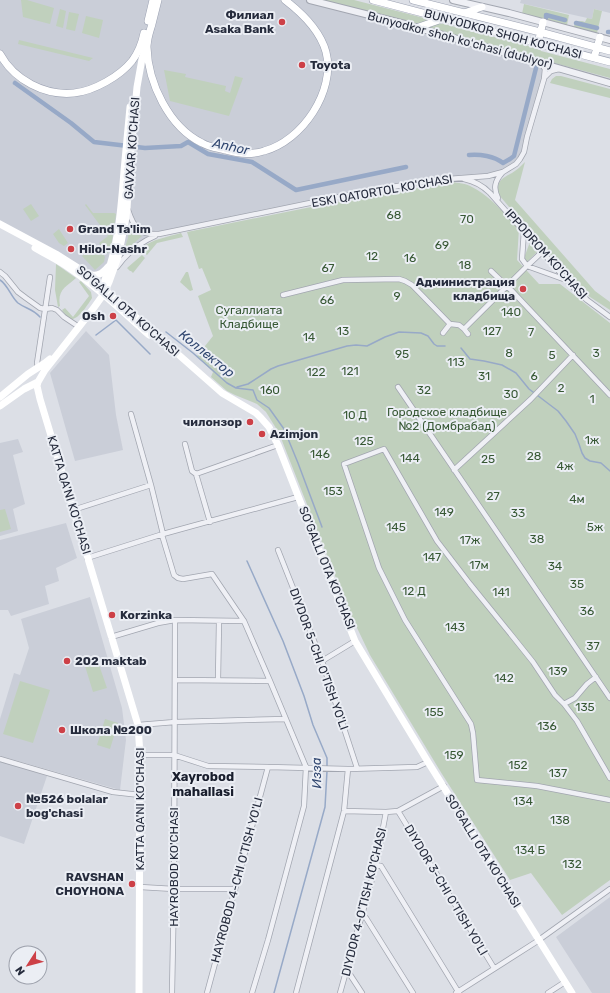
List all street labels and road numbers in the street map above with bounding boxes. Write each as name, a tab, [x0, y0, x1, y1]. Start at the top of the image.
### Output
street label: BUNYODKOR SHOH KO'CHASI	[423, 6, 583, 62]
street label: Bunyodkor shoh koʻchasi (dublyor)	[366, 9, 554, 71]
street label: GAVXAR KO'CHASI	[121, 96, 143, 200]
street label: ESKI QATORTOL KO'CHASI	[310, 172, 454, 210]
street label: IPPODROM KO'CHASI	[502, 206, 590, 302]
street label: SO'GALLI OTA KO'CHASI	[74, 263, 182, 359]
street label: KATTA QA'NI KO'CHASI	[44, 434, 94, 556]
street label: SO'GALLI OTA KO'CHASI	[296, 504, 358, 632]
street label: DIYDOR 5-CHI O'TISH YO'LI	[287, 586, 351, 732]
street label: KATTA QA'NI KO'CHASI	[133, 747, 147, 871]
street label: SO'GALLI OTA KO'CHASI	[442, 792, 524, 910]
street label: HAYROBOD 4-CHI O'TISH YO'LI	[208, 796, 266, 964]
street label: HAYROBOD KO'CHASI	[167, 807, 181, 927]
street label: DIYDOR 3-CHI O'TISH YO'LI	[401, 822, 491, 958]
street label: DIYDOR 4-O'TISH KO'CHASI	[339, 826, 389, 978]

